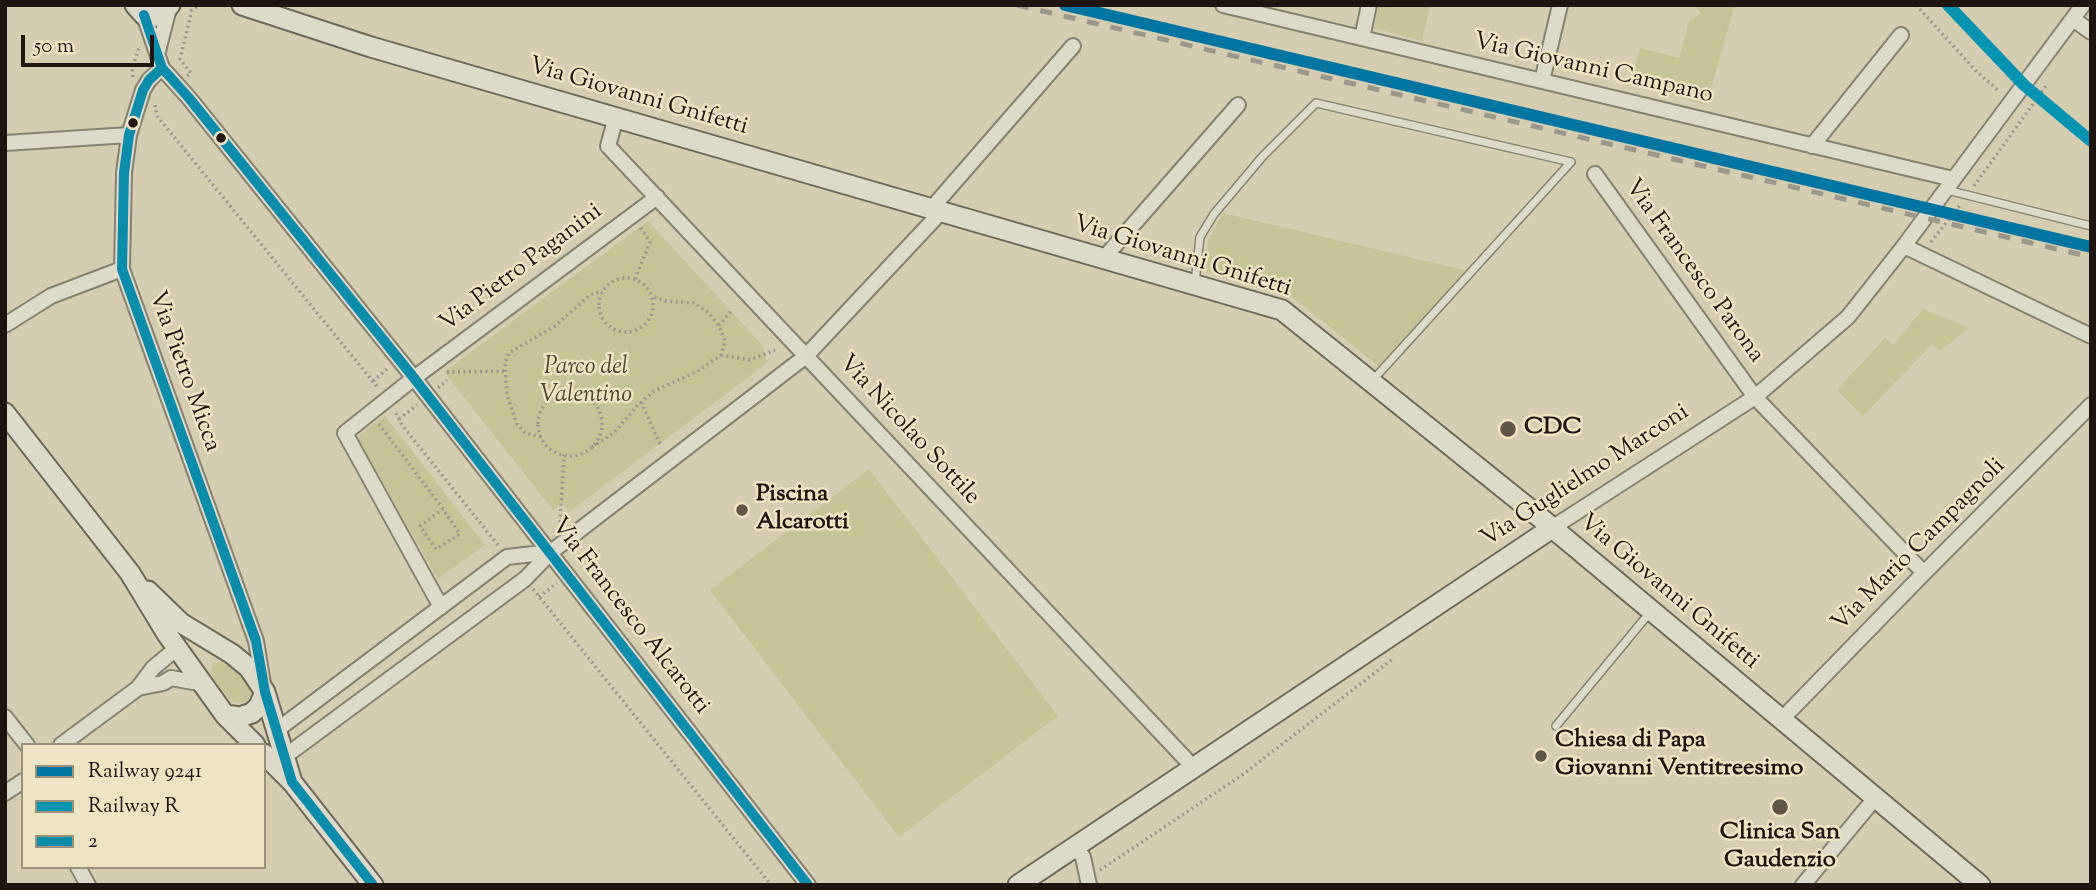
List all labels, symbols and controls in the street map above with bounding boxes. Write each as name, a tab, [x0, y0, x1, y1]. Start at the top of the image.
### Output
scale bar	[24, 21, 158, 65]
street label: Via Giovanni Campano	[1471, 28, 1715, 112]
text: 50 m	[34, 32, 74, 62]
street label: Via Giovanni Gnifetti	[525, 53, 751, 143]
unlabelled marker	[126, 116, 140, 130]
unlabelled marker	[214, 131, 228, 145]
street label: Via Francesco Parona	[1617, 175, 1769, 369]
street label: Via Pietro Paganini	[435, 199, 609, 339]
street label: Via Giovanni Gnifetti	[1070, 211, 1294, 305]
street label: Via Pietro Micca	[141, 288, 225, 456]
street label: Via Nicolao Sottile	[831, 350, 985, 512]
park label: Parco del Valentino	[540, 355, 632, 411]
street label: Via Guglielmo Marconi	[1477, 399, 1695, 555]
place label: CDC	[1524, 415, 1582, 443]
marker: CDC	[1498, 419, 1518, 439]
street label: Via Mario Campagnoli	[1827, 453, 2013, 639]
place label: Piscina Alcarotti	[756, 482, 849, 538]
marker: Piscina Alcarotti	[734, 502, 750, 518]
street label: Via Giovanni Gnifetti	[1572, 509, 1764, 677]
street label: Via Francesco Alcarotti	[543, 513, 715, 721]
place label: Chiesa di Papa Giovanni Ventitreesimo	[1555, 728, 1803, 784]
legend	[21, 743, 266, 869]
marker: Chiesa di Papa Giovanni Ventitreesimo	[1533, 748, 1549, 764]
text: Railway 9241	[88, 757, 202, 787]
text: Railway R	[88, 792, 179, 822]
marker: Clinica San Gaudenzio	[1770, 797, 1790, 817]
place label: Clinica San Gaudenzio	[1720, 820, 1840, 876]
text: 2	[88, 827, 98, 857]

